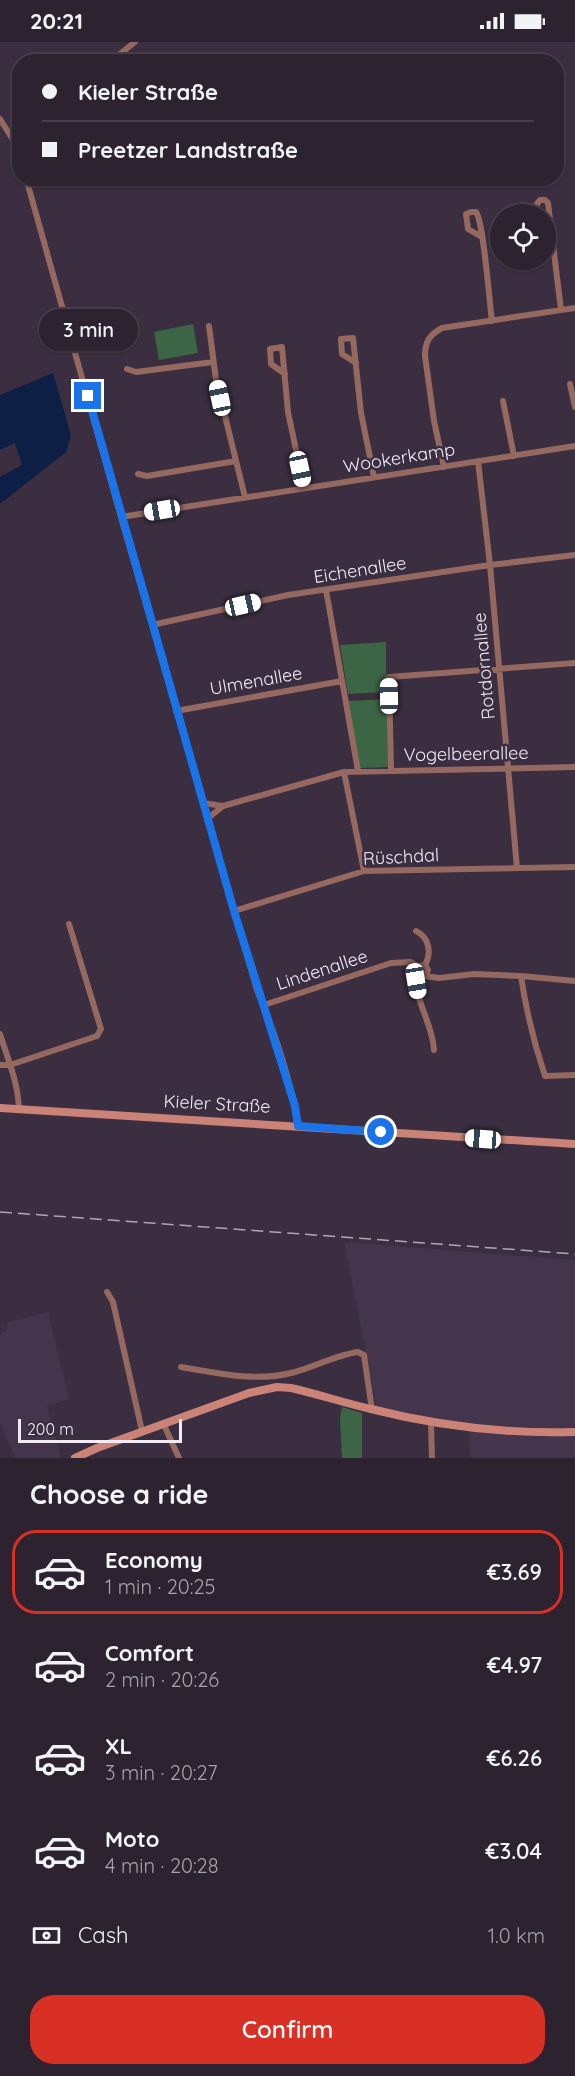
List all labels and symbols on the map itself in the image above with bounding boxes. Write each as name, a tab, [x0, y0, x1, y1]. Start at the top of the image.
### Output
callout: 3 min	[38, 309, 138, 351]
car	[207, 379, 233, 417]
route end	[74, 382, 101, 409]
street label: Wookerkamp	[341, 437, 457, 478]
car	[287, 450, 313, 488]
car	[143, 498, 181, 522]
street label: Eichenallee	[312, 551, 408, 588]
car	[223, 592, 263, 618]
street label: Rotdornallee	[467, 612, 500, 721]
street label: Ulmenallee	[208, 661, 304, 700]
car	[380, 678, 398, 714]
street label: Vogelbeerallee	[403, 741, 529, 766]
street label: Rüschdal	[362, 843, 440, 870]
street label: Lindenallee	[273, 944, 370, 995]
car	[404, 962, 428, 1000]
street label: Kieler Straße	[163, 1089, 271, 1118]
route start	[367, 1118, 394, 1145]
car	[464, 1129, 502, 1149]
scale bar	[18, 1416, 182, 1444]

